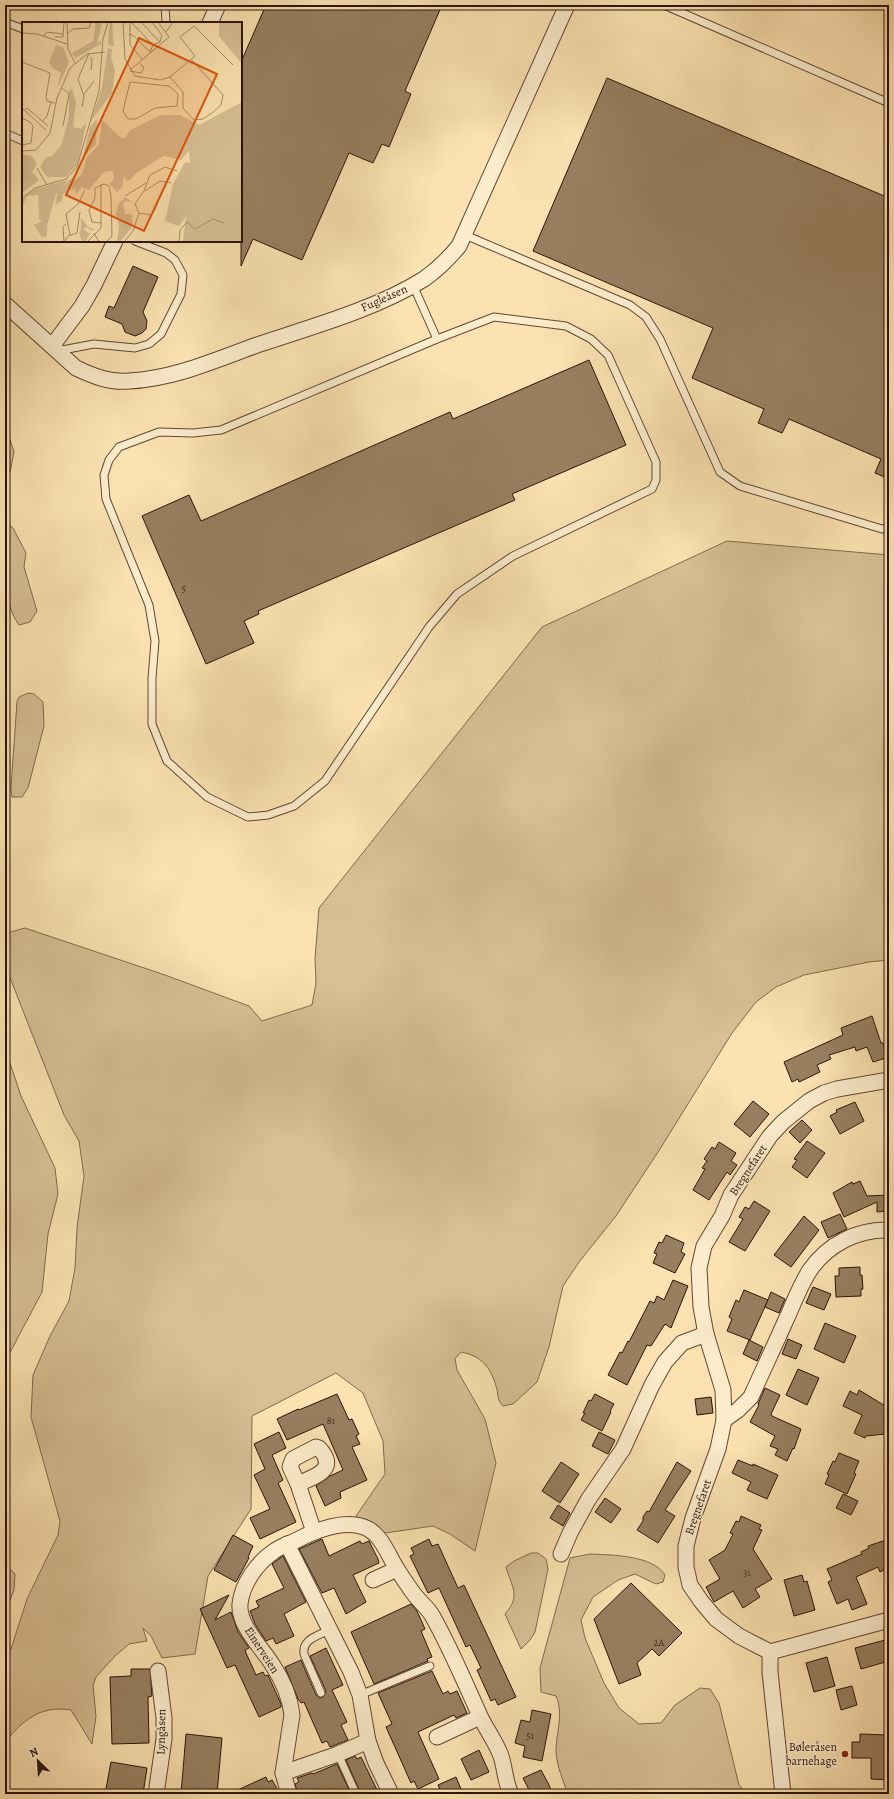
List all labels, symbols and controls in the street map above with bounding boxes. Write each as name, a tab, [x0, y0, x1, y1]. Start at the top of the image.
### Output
inset map	[22, 22, 242, 242]
street label: Fugleåsen	[358, 280, 410, 315]
house number: 5	[182, 582, 186, 595]
street label: Bregnefaret	[725, 1141, 771, 1199]
house number: 81	[327, 1414, 336, 1427]
street label: Bregnefaret	[681, 1477, 715, 1537]
house number: 31	[743, 1566, 751, 1579]
street label: Einerveien	[241, 1624, 283, 1677]
house number: 2A	[654, 1636, 664, 1649]
street label: Lyngåsen	[153, 1708, 169, 1755]
house number: 51	[526, 1729, 534, 1742]
place label: Bøleråsen barnehage	[785, 1739, 837, 1769]
north arrow	[18, 1741, 58, 1781]
text: N	[27, 1744, 41, 1761]
marker: Bøleråsen barnehage	[840, 1749, 850, 1759]

